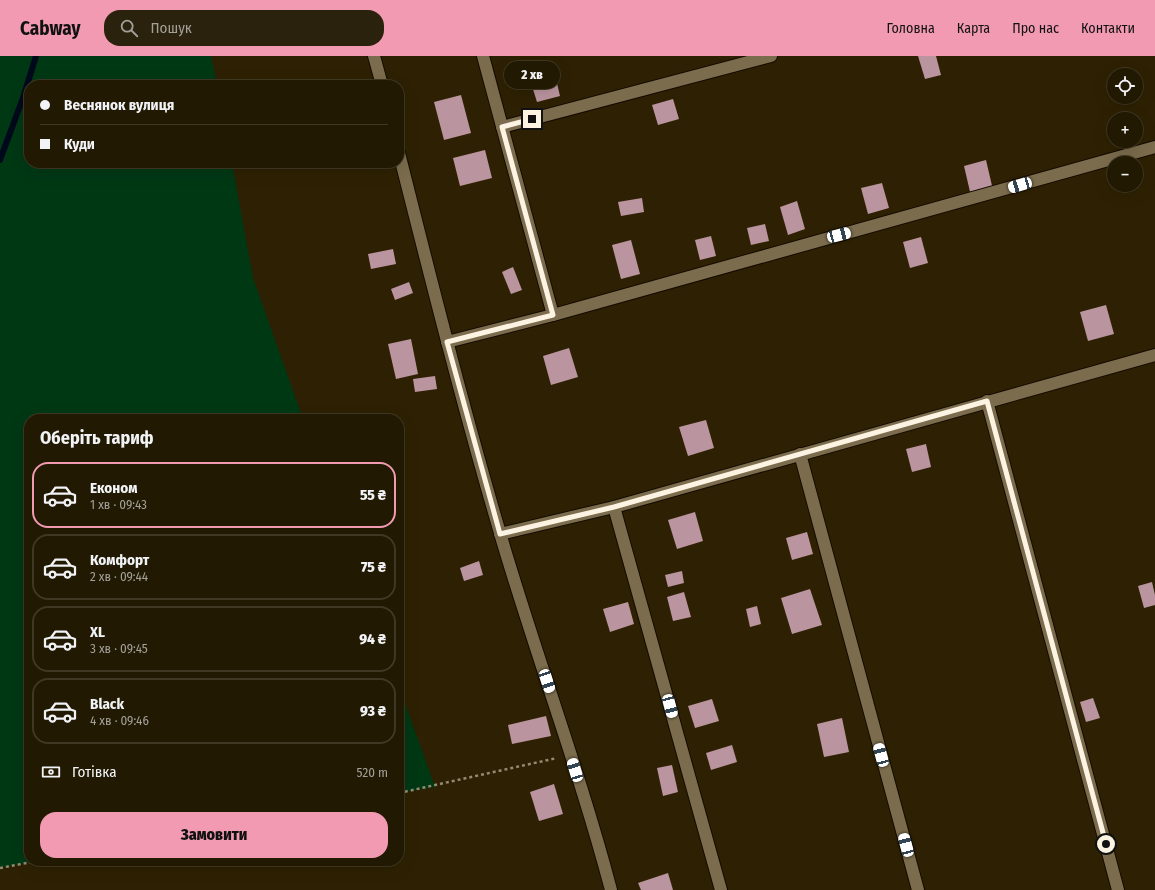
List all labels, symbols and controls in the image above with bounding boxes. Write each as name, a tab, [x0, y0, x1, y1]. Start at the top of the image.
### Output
search box	[104, 10, 384, 46]
text: Cabway	[20, 17, 80, 40]
icon: search	[118, 17, 140, 39]
text: Пошук	[150, 19, 192, 37]
text: Головна	[887, 20, 935, 37]
text: Карта	[957, 20, 990, 37]
text: Про нас	[1012, 20, 1059, 37]
text: Контакти	[1081, 20, 1135, 37]
callout: 2 хв	[504, 61, 560, 89]
text: 2 хв	[521, 67, 543, 82]
map controls	[1107, 68, 1143, 192]
button: locate	[1107, 68, 1143, 104]
text: Веснянок вулиця	[64, 96, 174, 114]
route end	[523, 110, 541, 128]
button: +	[1107, 112, 1143, 148]
text: Куди	[64, 135, 95, 153]
button: −	[1107, 156, 1143, 192]
car	[1007, 176, 1033, 194]
car	[826, 226, 852, 244]
text: Оберіть тариф	[40, 427, 154, 449]
icon: car	[42, 477, 78, 513]
text: Економ	[90, 479, 137, 497]
text: 55 ₴	[360, 486, 386, 504]
text: 1 хв · 09:43	[90, 497, 147, 512]
icon: car	[42, 549, 78, 585]
text: Комфорт	[90, 551, 149, 569]
text: 75 ₴	[361, 558, 386, 576]
text: 2 хв · 09:44	[90, 569, 148, 584]
icon: car	[42, 621, 78, 657]
text: XL	[90, 623, 105, 641]
text: 94 ₴	[359, 630, 386, 648]
text: 3 хв · 09:45	[90, 641, 148, 656]
car	[538, 668, 556, 694]
icon: car	[42, 693, 78, 729]
car	[661, 693, 679, 719]
text: Black	[90, 695, 124, 713]
text: 93 ₴	[360, 702, 386, 720]
text: 4 хв · 09:46	[90, 713, 149, 728]
car	[872, 742, 890, 768]
car	[566, 757, 584, 783]
icon: cash	[40, 761, 62, 783]
text: Готівка	[72, 763, 117, 781]
text: 520 m	[357, 765, 388, 780]
button: Замовити	[40, 812, 388, 858]
car	[897, 832, 915, 858]
route start	[1097, 835, 1115, 853]

